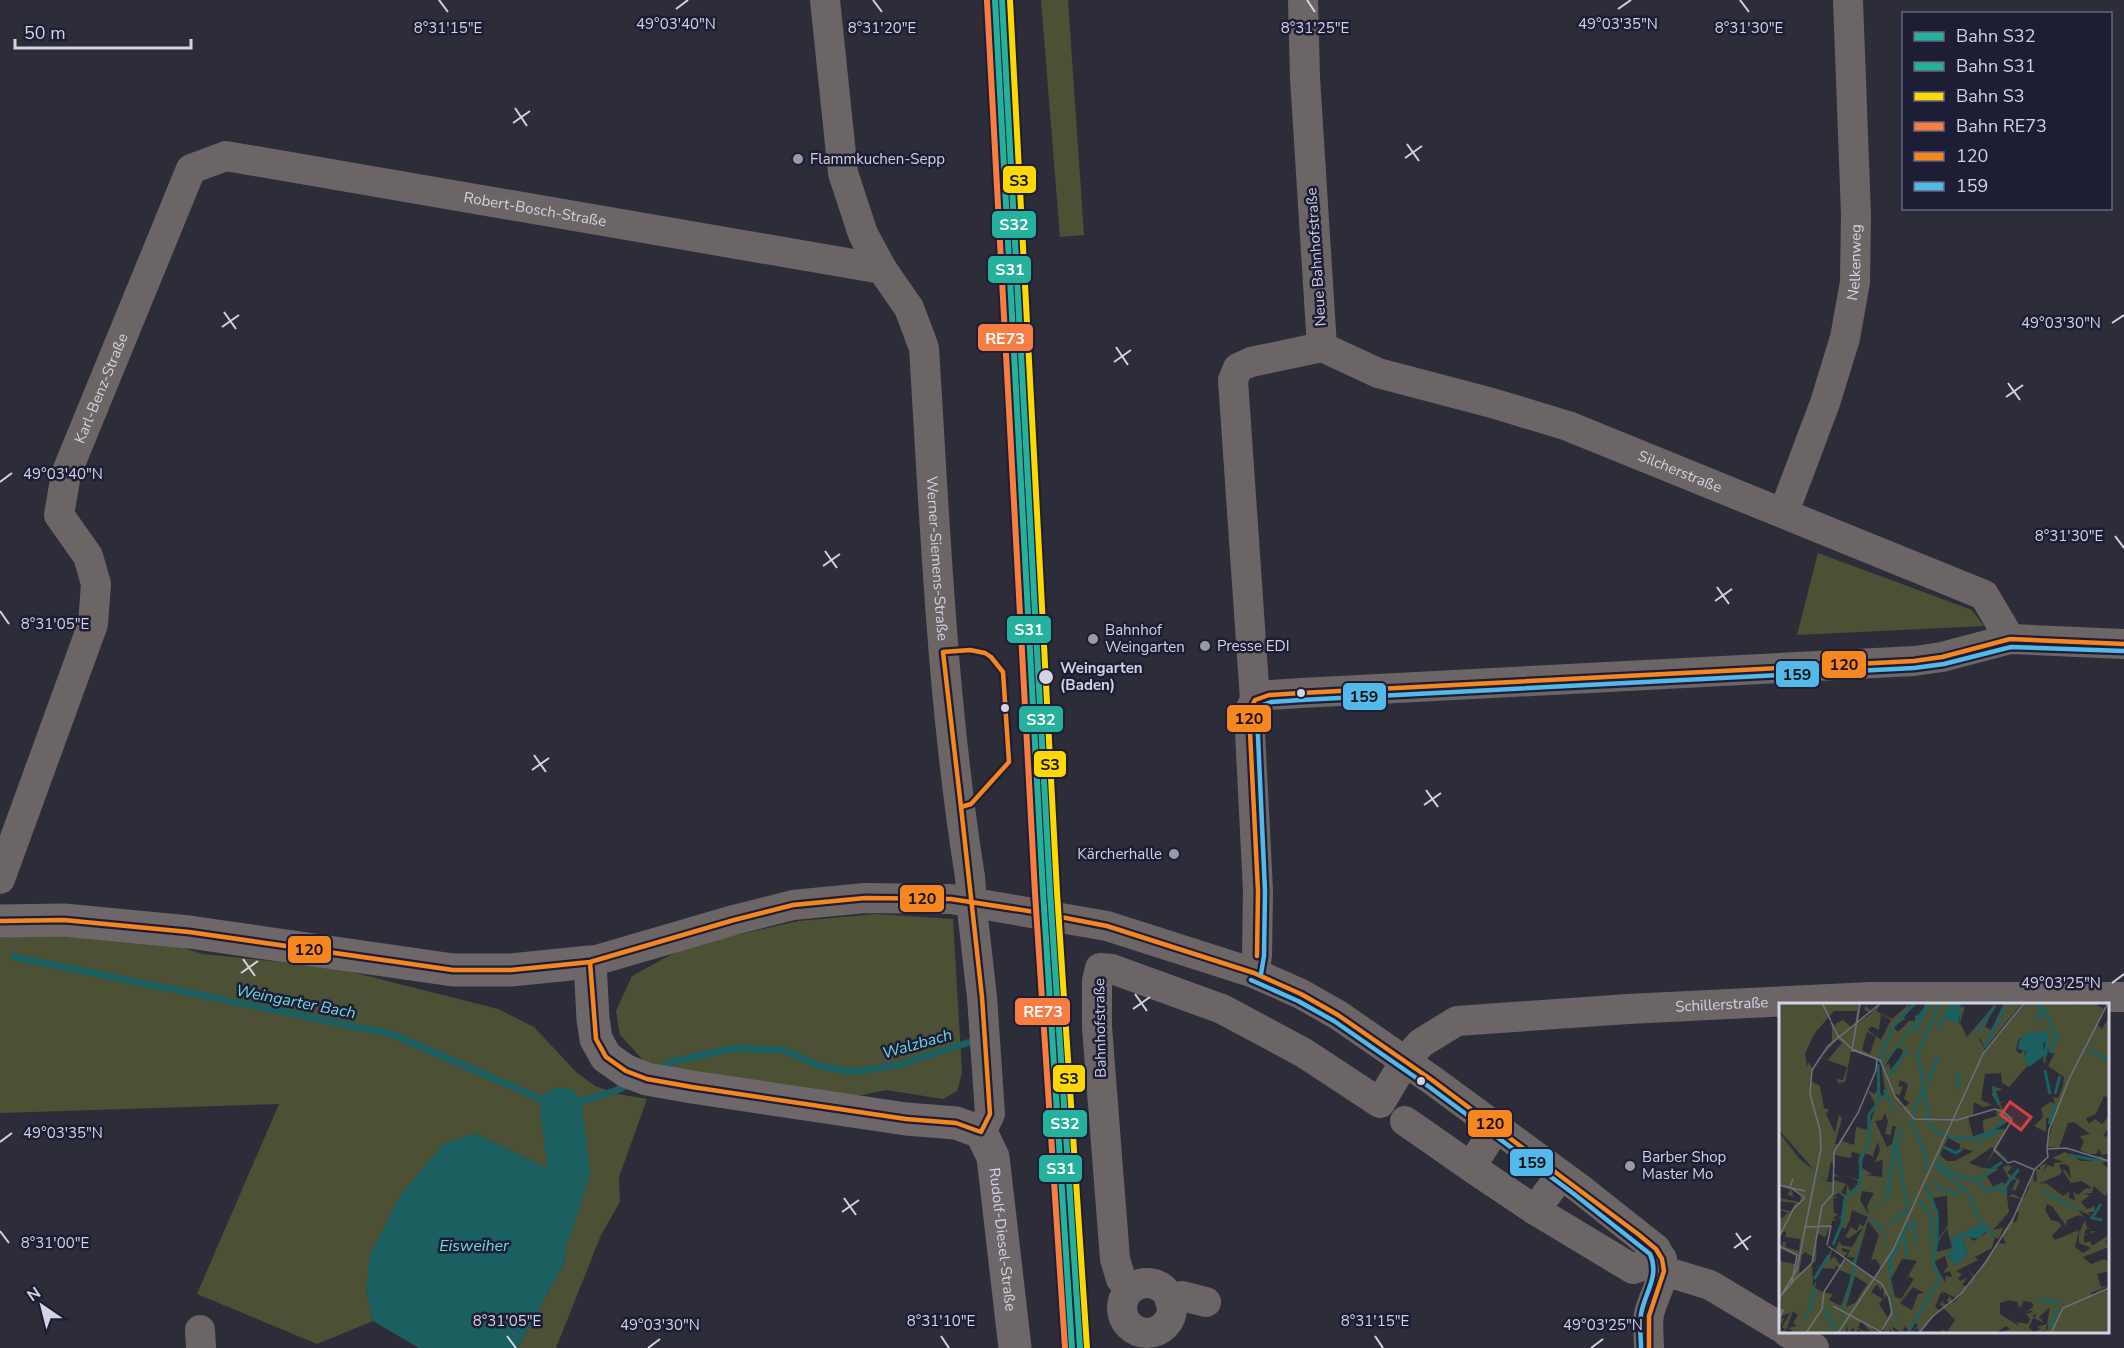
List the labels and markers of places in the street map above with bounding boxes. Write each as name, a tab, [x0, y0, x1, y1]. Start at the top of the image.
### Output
place label: Flammkuchen-Sepp	[810, 149, 945, 169]
marker: Flammkuchen-Sepp	[791, 152, 805, 166]
place label: Bahnhof Weingarten	[1105, 620, 1185, 657]
marker: Bahnhof Weingarten	[1086, 632, 1100, 646]
place label: Presse EDI	[1217, 636, 1290, 656]
marker: Presse EDI	[1198, 639, 1212, 653]
place label: Weingarten (Baden)	[1060, 658, 1143, 695]
marker: Weingarten (Baden)	[1037, 668, 1055, 686]
unlabelled marker	[1295, 687, 1307, 699]
unlabelled marker	[999, 702, 1011, 714]
place label: Kärcherhalle	[1077, 844, 1162, 864]
marker: Kärcherhalle	[1167, 847, 1181, 861]
unlabelled marker	[1415, 1075, 1427, 1087]
place label: Barber Shop Master Mo	[1642, 1147, 1726, 1184]
marker: Barber Shop Master Mo	[1623, 1159, 1637, 1173]

